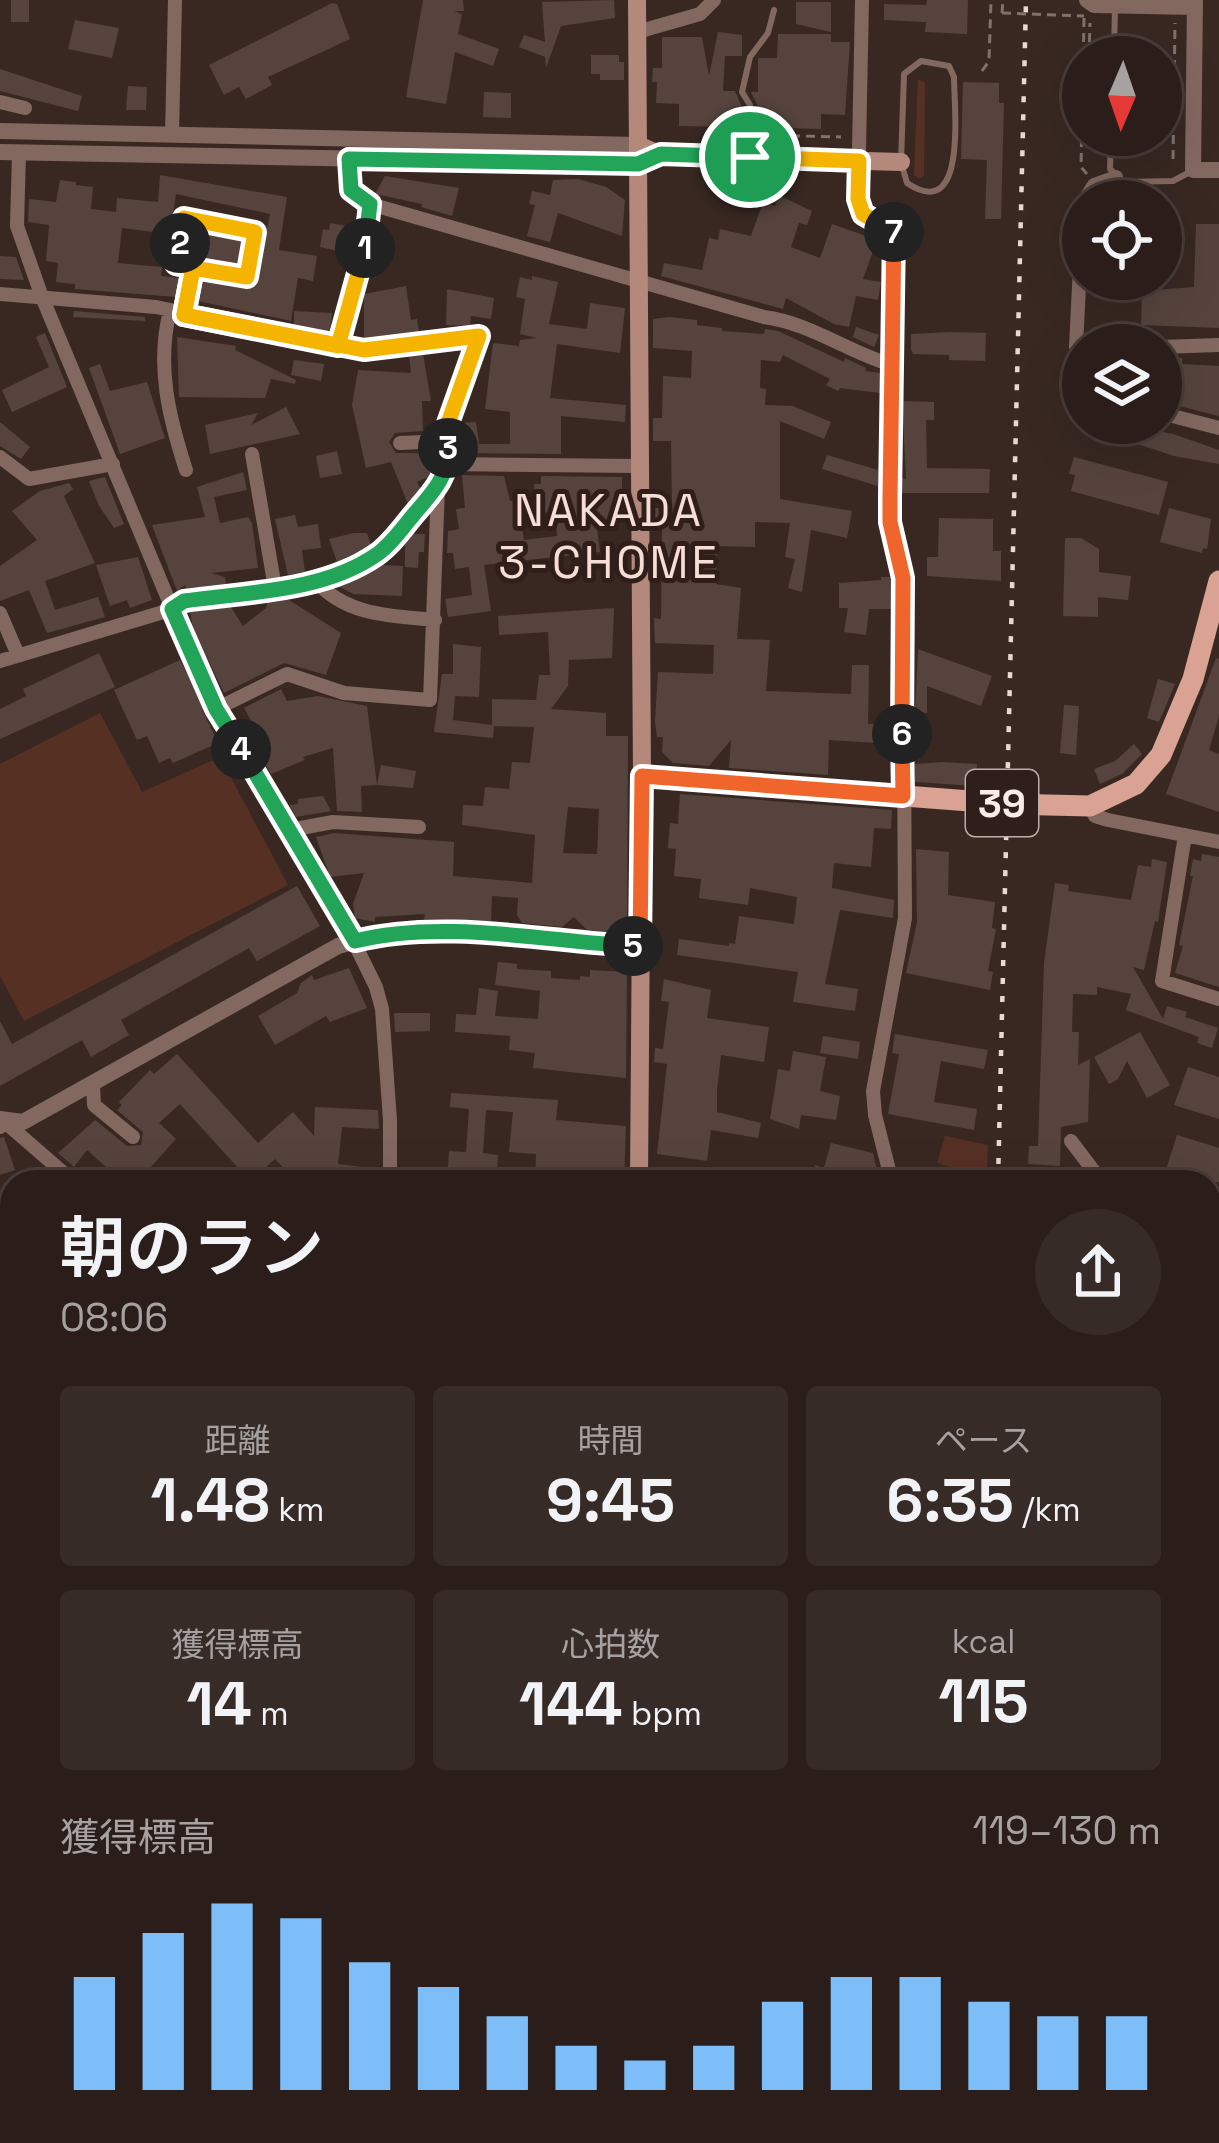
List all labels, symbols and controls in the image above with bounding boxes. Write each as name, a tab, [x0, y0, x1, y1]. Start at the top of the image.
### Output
north arrow	[1062, 36, 1182, 156]
map controls	[1062, 36, 1182, 444]
pin	[699, 106, 801, 208]
icon: arrive	[717, 124, 783, 190]
button: locate	[1062, 180, 1182, 300]
pin: 7	[864, 202, 924, 262]
text: 7	[885, 211, 903, 253]
pin: 2	[150, 213, 210, 273]
pin: 1	[335, 218, 395, 278]
text: 2	[170, 222, 190, 264]
text: 1	[358, 227, 372, 269]
button: layers	[1062, 324, 1182, 444]
pin: 3	[418, 418, 478, 478]
text: 3	[438, 427, 458, 469]
district label: NAKADA 3-CHOME	[498, 482, 720, 591]
pin: 6	[872, 704, 932, 764]
text: 6	[892, 713, 912, 755]
pin: 4	[211, 719, 271, 779]
text: 4	[231, 728, 252, 770]
road number: 39	[966, 770, 1038, 836]
pin: 5	[603, 916, 663, 976]
text: 5	[623, 925, 643, 967]
text: 朝のラン	[60, 1206, 324, 1290]
button: share	[1035, 1209, 1161, 1335]
text: 08:06	[60, 1293, 168, 1342]
text: 距離	[205, 1420, 271, 1462]
text: 時間	[578, 1420, 644, 1462]
text: ペース	[935, 1420, 1032, 1462]
text: 1.48	[151, 1462, 270, 1539]
text: 9:45	[546, 1462, 675, 1539]
text: 6:35	[886, 1462, 1014, 1539]
text: km	[270, 1489, 324, 1531]
text: /km	[1014, 1489, 1081, 1531]
text: kcal	[952, 1621, 1015, 1663]
text: 獲得標高	[172, 1624, 304, 1666]
text: 心拍数	[561, 1624, 660, 1666]
text: 115	[938, 1663, 1029, 1740]
text: 14	[186, 1666, 252, 1743]
text: 144	[519, 1666, 623, 1743]
text: m	[252, 1693, 289, 1735]
text: bpm	[623, 1693, 702, 1735]
text: 119–130 m	[972, 1806, 1161, 1855]
text: 獲得標高	[60, 1813, 216, 1862]

